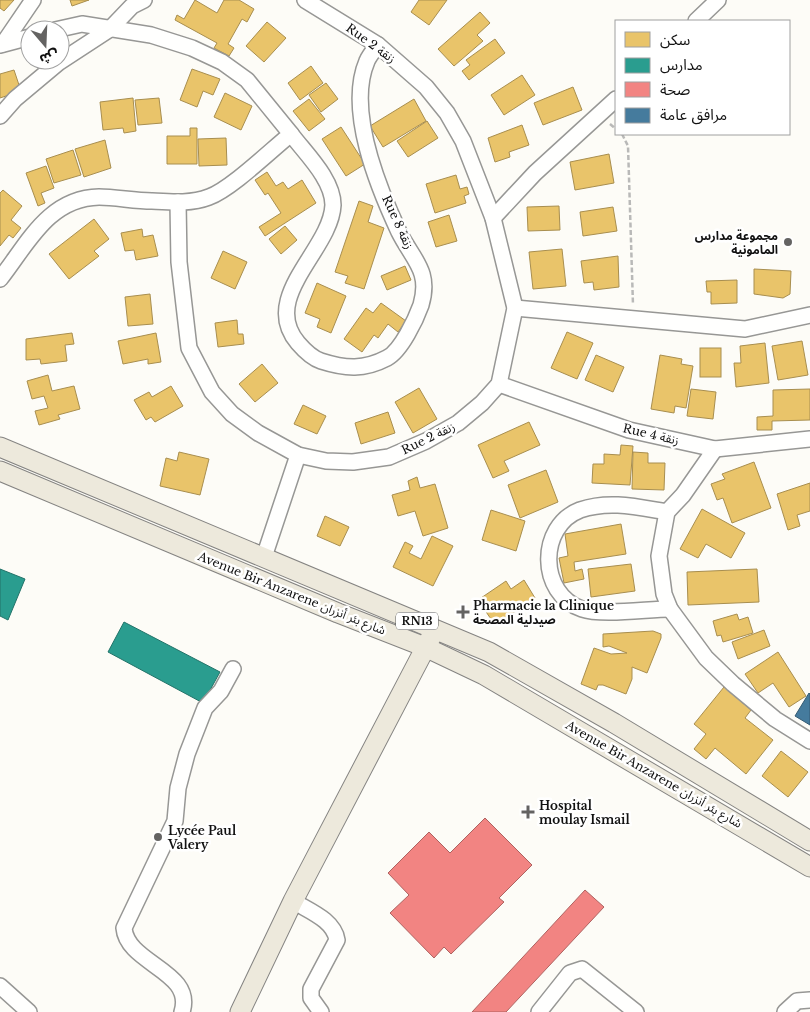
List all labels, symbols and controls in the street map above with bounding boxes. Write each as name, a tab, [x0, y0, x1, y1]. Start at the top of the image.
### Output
north arrow	[20, 20, 70, 70]
street label: Rue 2 زنقة	[343, 20, 399, 66]
legend	[615, 20, 790, 135]
text: سكن	[660, 30, 691, 49]
text: ش	[37, 46, 61, 69]
text: مدارس	[660, 55, 703, 74]
text: صحة	[660, 80, 690, 99]
text: مرافق عامة	[660, 105, 727, 125]
street label: Rue 8 زنقة	[379, 193, 417, 251]
place label: مجموعة مدارس المامونية	[695, 228, 778, 257]
marker: مجموعة مدارس المامونية	[782, 236, 794, 248]
street label: Rue 2 زنقة	[399, 419, 457, 457]
street label: Rue 4 زنقة	[621, 420, 681, 448]
street label: Avenue Bir Anzarene شارع بئر أنزران	[194, 548, 388, 639]
place label: Pharmacie la Clinique صيدلية المصحة	[473, 598, 614, 627]
marker: Pharmacie la Clinique صيدلية المصحة	[457, 606, 469, 618]
road number: RN13	[396, 612, 438, 630]
street label: Avenue Bir Anzarene شارع بئر أنزران	[561, 717, 745, 833]
place label: Hospital moulay Ismail	[539, 798, 630, 827]
marker: Hospital moulay Ismail	[521, 805, 535, 819]
place label: Lycée Paul Valery	[167, 823, 237, 852]
marker: Lycée Paul Valery	[152, 831, 164, 843]

